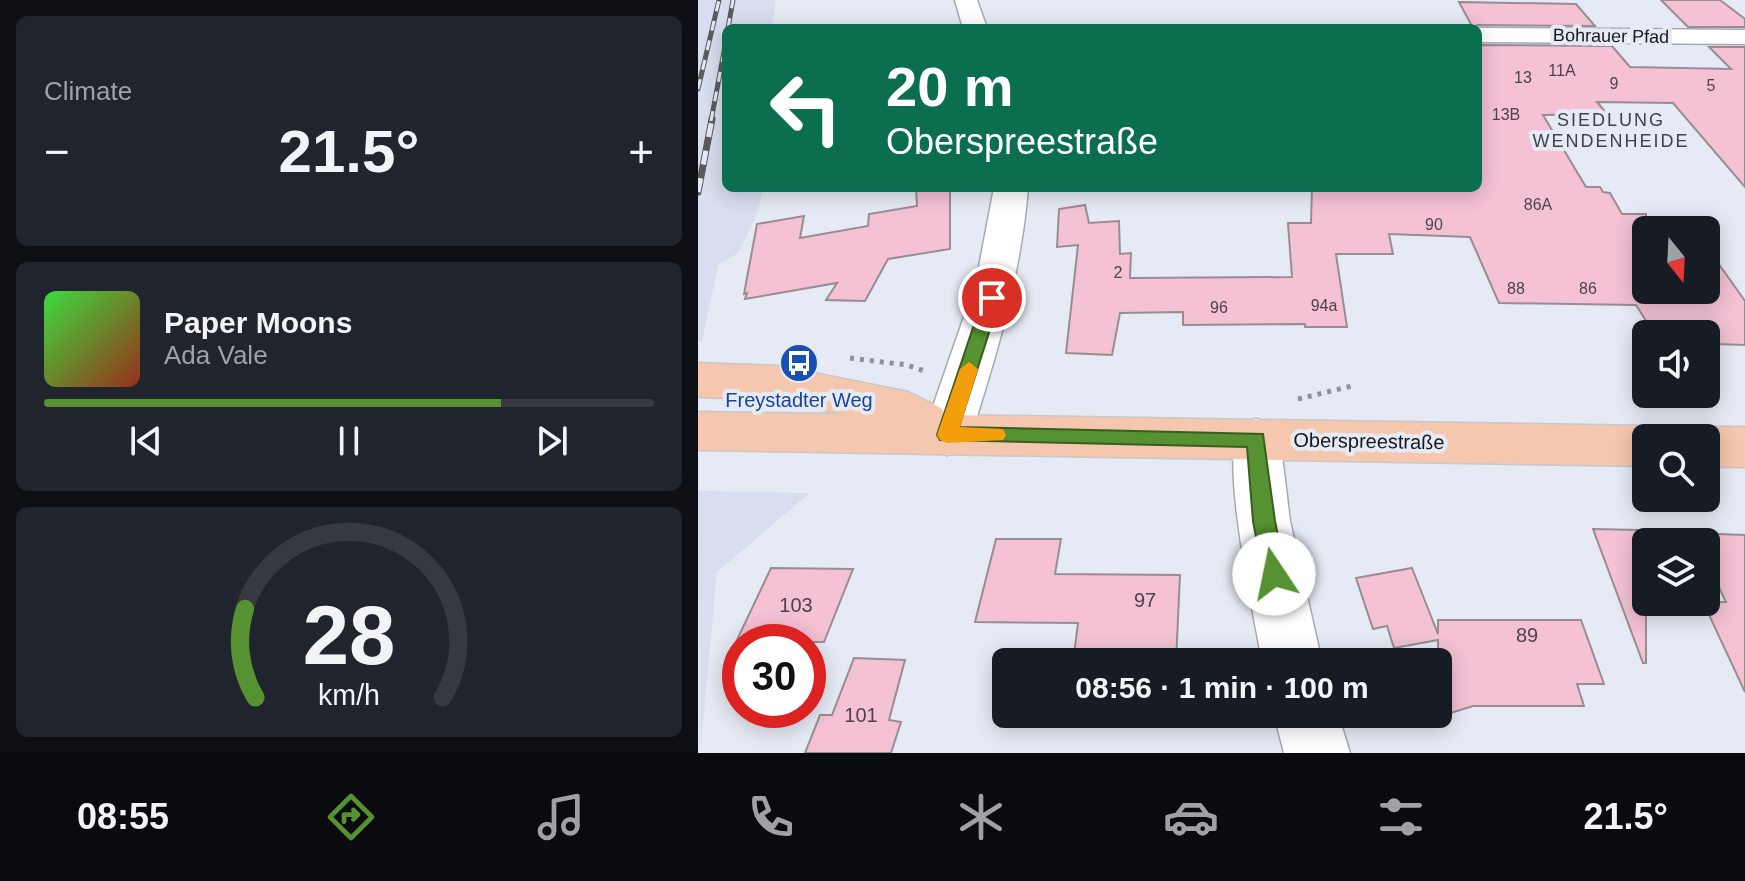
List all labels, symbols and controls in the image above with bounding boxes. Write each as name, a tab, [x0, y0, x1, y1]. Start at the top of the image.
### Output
street label: Bohrauer Pfad	[1553, 25, 1669, 47]
text: 20 m	[886, 55, 1014, 118]
icon: left	[754, 56, 858, 160]
house number: 11A	[1548, 62, 1576, 79]
house number: 13	[1514, 69, 1532, 86]
house number: 9	[1610, 75, 1619, 92]
text: Climate	[44, 76, 132, 106]
house number: 5	[1707, 77, 1716, 94]
house number: 13B	[1492, 106, 1520, 123]
district label: SIEDLUNG WENDENHEIDE	[1532, 110, 1690, 151]
text: 21.5°	[279, 118, 419, 185]
text: Oberspreestraße	[886, 121, 1158, 162]
text: −	[44, 127, 70, 176]
text: +	[628, 127, 654, 176]
house number: 86A	[1524, 196, 1553, 213]
house number: 90	[1425, 216, 1443, 233]
north arrow	[1632, 216, 1720, 304]
map controls	[1632, 216, 1720, 616]
pin	[958, 264, 1026, 332]
house number: 2	[1114, 264, 1123, 281]
icon: arrive	[970, 276, 1014, 320]
house number: 88	[1507, 280, 1525, 297]
house number: 86	[1579, 280, 1597, 297]
house number: 94a	[1311, 297, 1337, 314]
house number: 96	[1210, 299, 1228, 316]
text: Paper Moons	[164, 306, 352, 339]
button: sound	[1632, 320, 1720, 408]
text: Ada Vale	[164, 340, 268, 370]
bus stop icon: Freystadter Weg	[778, 342, 820, 384]
place label: Freystadter Weg	[725, 389, 873, 411]
icon: previous	[124, 419, 168, 463]
icon: pause	[327, 419, 371, 463]
icon: next	[530, 419, 574, 463]
button: search	[1632, 424, 1720, 512]
street label: Oberspreestraße	[1293, 429, 1445, 453]
button: layers	[1632, 528, 1720, 616]
position arrow	[1232, 532, 1316, 616]
text: 28	[303, 589, 395, 682]
house number: 97	[1134, 589, 1156, 611]
house number: 103	[779, 594, 813, 616]
speed limit sign: 30	[722, 624, 826, 728]
house number: 89	[1516, 624, 1538, 646]
text: 08:56 · 1 min · 100 m	[1075, 671, 1369, 704]
text: km/h	[318, 679, 380, 711]
house number: 101	[844, 704, 878, 726]
icon: directions	[323, 789, 379, 845]
icon: music	[533, 789, 589, 845]
icon: phone	[743, 789, 799, 845]
icon: climate	[953, 789, 1009, 845]
icon: car	[1163, 789, 1219, 845]
icon: filters	[1373, 789, 1429, 845]
text: 08:55	[77, 796, 169, 837]
text: 21.5°	[1583, 796, 1668, 837]

